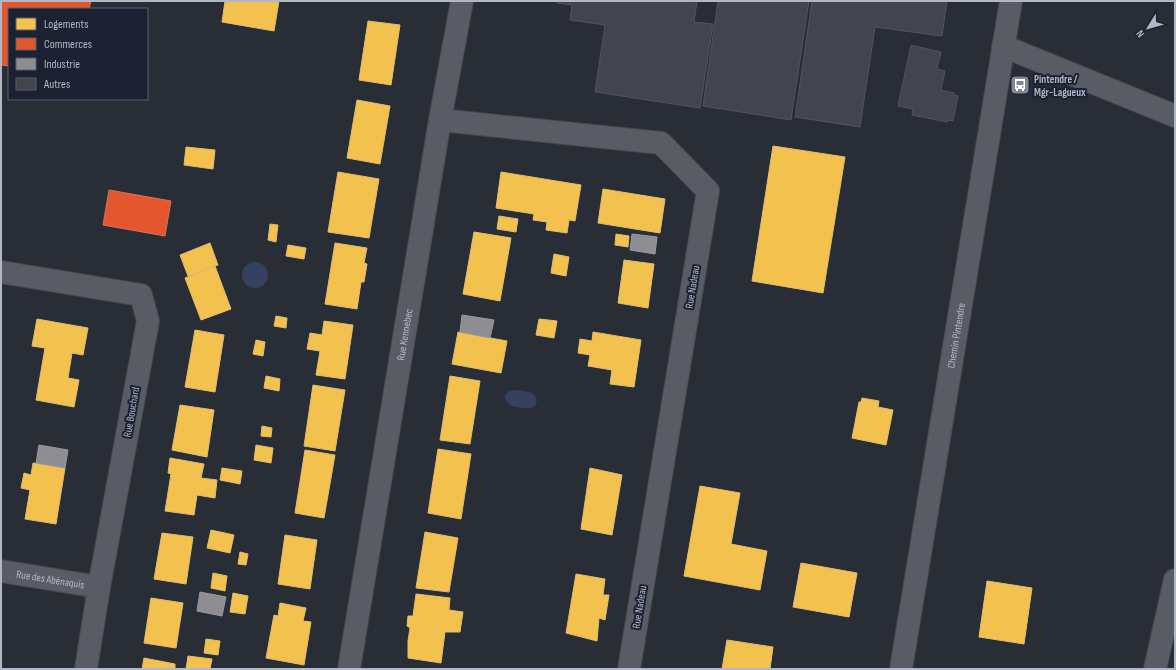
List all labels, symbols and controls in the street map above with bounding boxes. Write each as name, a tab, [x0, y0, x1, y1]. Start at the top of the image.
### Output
legend	[8, 8, 148, 100]
north arrow	[1128, 8, 1168, 48]
text: Logements	[44, 17, 88, 32]
text: N	[1133, 27, 1147, 40]
text: Commerces	[44, 37, 92, 52]
text: Industrie	[44, 57, 80, 72]
place label: Pintendre / Mgr-Lagueux	[1034, 73, 1086, 99]
bus stop icon: Pintendre / Mgr-Lagueux	[1009, 74, 1031, 96]
text: Autres	[43, 77, 70, 92]
street label: Rue Nadeau	[683, 264, 702, 310]
street label: Chemin Pintendre	[945, 302, 968, 369]
street label: Rue Kennebec	[394, 308, 416, 362]
street label: Rue Bouchard	[121, 386, 142, 438]
street label: Rue des Abénaquis	[15, 568, 85, 592]
street label: Rue Nadeau	[630, 584, 649, 630]

